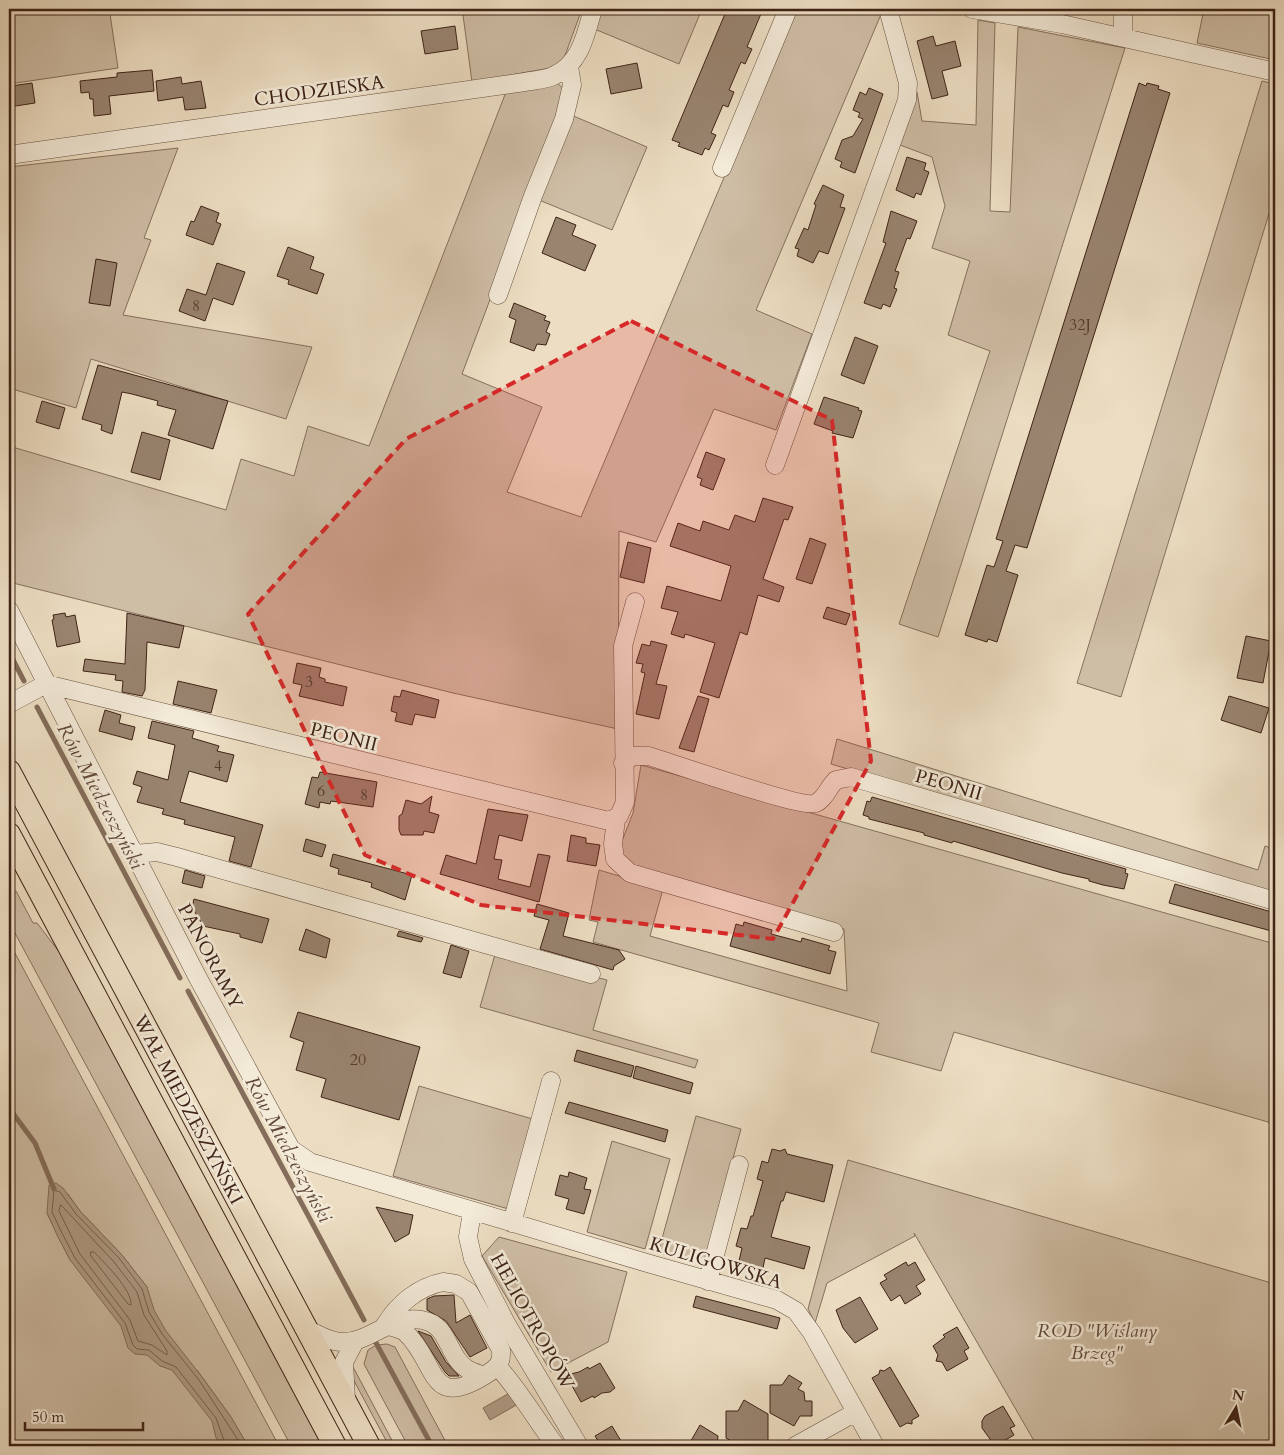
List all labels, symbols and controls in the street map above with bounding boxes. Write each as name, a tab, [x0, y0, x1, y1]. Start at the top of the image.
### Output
street label: CHODZIESKA	[252, 69, 386, 113]
house number: 8	[192, 295, 200, 317]
house number: 32J	[1069, 314, 1091, 336]
house number: 3	[305, 671, 313, 693]
street label: PEONII	[307, 716, 380, 758]
water label: Rów Miedzeszyński	[51, 718, 151, 875]
house number: 4	[214, 755, 222, 777]
street label: PEONII	[912, 763, 985, 807]
house number: 6	[317, 780, 325, 802]
house number: 8	[360, 784, 368, 806]
street label: PANORAMY	[171, 899, 249, 1015]
street label: WAŁ MIEDZESZYŃSKI	[127, 1009, 249, 1209]
house number: 20	[350, 1049, 366, 1071]
water label: Rów Miedzeszyński	[239, 1071, 339, 1228]
street label: KULIGOWSKA	[646, 1230, 786, 1296]
street label: HELIOTROPÓW	[484, 1248, 581, 1395]
park label: ROD "Wiślany Brzeg"	[1037, 1318, 1157, 1366]
north arrow	[1212, 1382, 1262, 1432]
text: N	[1231, 1385, 1246, 1406]
scale bar	[25, 1400, 142, 1432]
text: 50 m	[32, 1407, 64, 1427]

